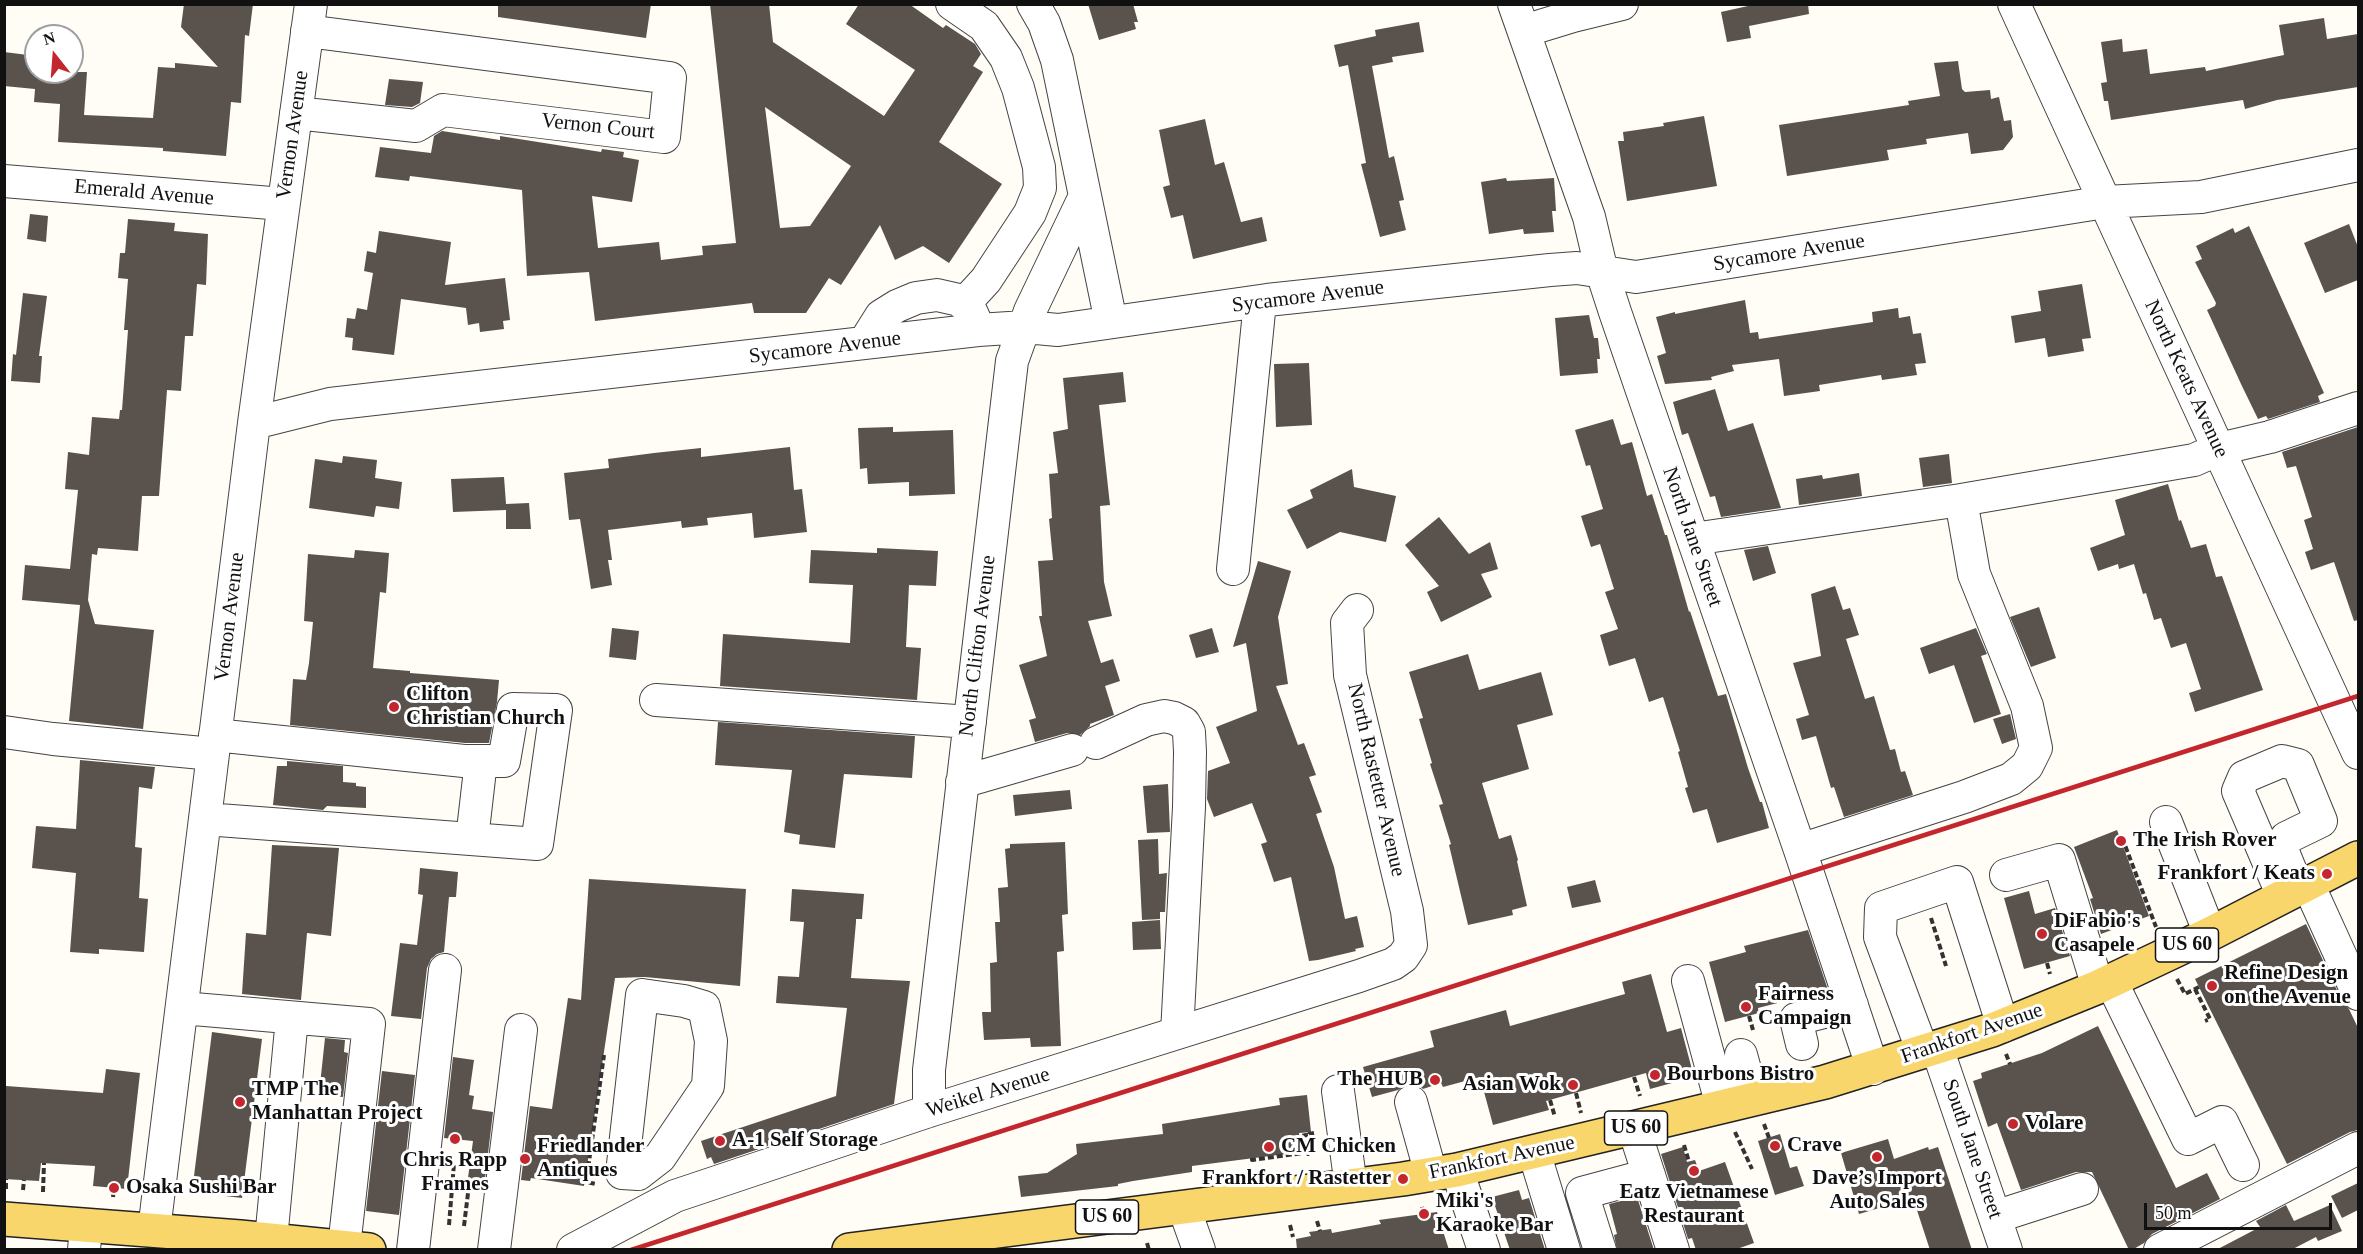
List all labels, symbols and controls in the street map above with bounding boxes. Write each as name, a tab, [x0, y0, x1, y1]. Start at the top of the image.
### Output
north arrow	[24, 24, 84, 84]
text: N	[41, 28, 57, 48]
street label: Vernon Avenue	[272, 69, 314, 201]
street label: Vernon Court	[540, 109, 656, 145]
street label: Emerald Avenue	[73, 174, 215, 212]
street label: Sycamore Avenue	[1711, 229, 1867, 277]
street label: Sycamore Avenue	[1231, 275, 1385, 319]
street label: North Keats Avenue	[2138, 296, 2234, 462]
street label: Sycamore Avenue	[748, 326, 902, 370]
street label: North Jane Street	[1656, 464, 1728, 610]
street label: Vernon Avenue	[210, 551, 250, 683]
street label: North Clifton Avenue	[954, 554, 1002, 738]
street label: North Rastetter Avenue	[1341, 681, 1411, 879]
place label: Clifton Christian Church	[406, 682, 565, 732]
marker: Clifton Christian Church	[387, 700, 401, 714]
place label: The Irish Rover	[2133, 828, 2276, 854]
marker: The Irish Rover	[2114, 834, 2128, 848]
place label: Frankfort / Keats	[2158, 861, 2315, 887]
marker: Frankfort / Keats	[2320, 867, 2334, 881]
place label: DiFabio's Casapele	[2054, 909, 2140, 959]
marker: DiFabio's Casapele	[2035, 927, 2049, 941]
road number: US 60	[2156, 928, 2218, 962]
place label: Refine Design on the Avenue	[2224, 961, 2351, 1011]
marker: Refine Design on the Avenue	[2205, 979, 2219, 993]
place label: Fairness Campaign	[1758, 982, 1851, 1032]
street label: Frankfort Avenue	[1898, 998, 2046, 1070]
marker: Fairness Campaign	[1739, 1000, 1753, 1014]
street label: Weikel Avenue	[923, 1062, 1053, 1124]
place label: Bourbons Bistro	[1667, 1062, 1814, 1088]
place label: The HUB	[1337, 1067, 1423, 1093]
marker: Bourbons Bistro	[1648, 1068, 1662, 1082]
place label: Asian Wok	[1462, 1072, 1561, 1098]
marker: The HUB	[1428, 1073, 1442, 1087]
street label: South Jane Street	[1936, 1076, 2008, 1222]
place label: TMP The Manhattan Project	[252, 1077, 422, 1127]
marker: Asian Wok	[1566, 1078, 1580, 1092]
marker: TMP The Manhattan Project	[233, 1095, 247, 1109]
road number: US 60	[1604, 1111, 1668, 1145]
place label: Volare	[2025, 1111, 2083, 1137]
marker: Volare	[2006, 1117, 2020, 1131]
place label: A-1 Self Storage	[732, 1128, 878, 1154]
street label: Frankfort Avenue	[1427, 1130, 1577, 1186]
marker: Chris Rapp Frames	[448, 1132, 462, 1146]
place label: Crave	[1787, 1133, 1842, 1159]
place label: Friedlander Antiques	[537, 1134, 644, 1184]
marker: A-1 Self Storage	[713, 1134, 727, 1148]
place label: CM Chicken	[1281, 1134, 1396, 1160]
marker: Crave	[1768, 1139, 1782, 1153]
marker: CM Chicken	[1262, 1140, 1276, 1154]
place label: Chris Rapp Frames	[403, 1148, 507, 1198]
marker: Dave’s Import Auto Sales	[1870, 1150, 1884, 1164]
marker: Friedlander Antiques	[518, 1152, 532, 1166]
marker: Eatz Vietnamese Restaurant	[1687, 1164, 1701, 1178]
place label: Frankfort / Rastetter	[1202, 1166, 1391, 1192]
place label: Dave’s Import Auto Sales	[1812, 1166, 1942, 1216]
marker: Frankfort / Rastetter	[1396, 1172, 1410, 1186]
place label: Osaka Sushi Bar	[126, 1175, 277, 1201]
place label: Eatz Vietnamese Restaurant	[1619, 1180, 1769, 1230]
marker: Osaka Sushi Bar	[107, 1181, 121, 1195]
place label: Miki's Karaoke Bar	[1436, 1189, 1553, 1239]
scale bar	[2147, 1191, 2334, 1229]
road number: US 60	[1076, 1200, 1138, 1234]
text: 50 m	[2155, 1203, 2192, 1223]
marker: Miki's Karaoke Bar	[1417, 1207, 1431, 1221]

